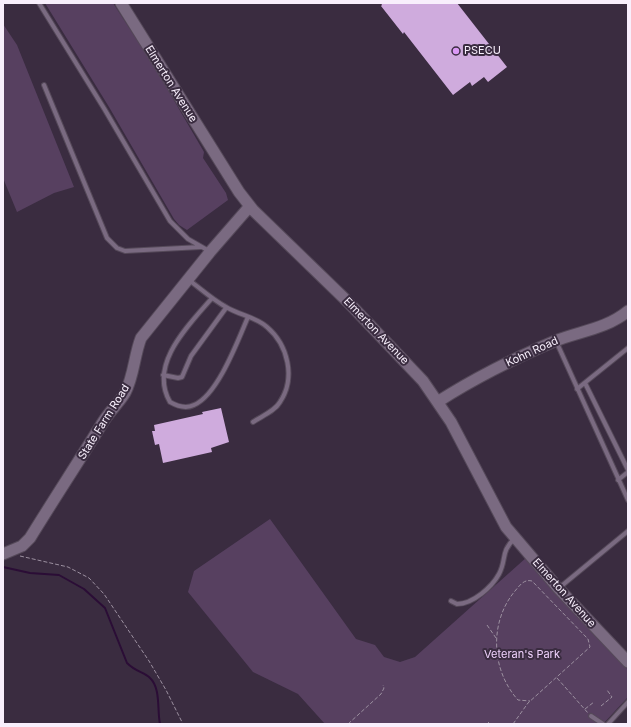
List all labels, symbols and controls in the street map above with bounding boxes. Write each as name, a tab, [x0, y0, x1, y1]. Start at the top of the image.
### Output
street label: Elmerton Avenue	[142, 43, 200, 125]
place label: PSECU	[464, 44, 501, 58]
marker: PSECU	[451, 46, 461, 56]
street label: Elmerton Avenue	[341, 295, 411, 367]
street label: Kohn Road	[504, 334, 560, 370]
street label: State Farm Road	[76, 382, 132, 462]
street label: Elmerton Avenue	[530, 556, 598, 630]
park label: Veteran's Park	[484, 648, 560, 662]

